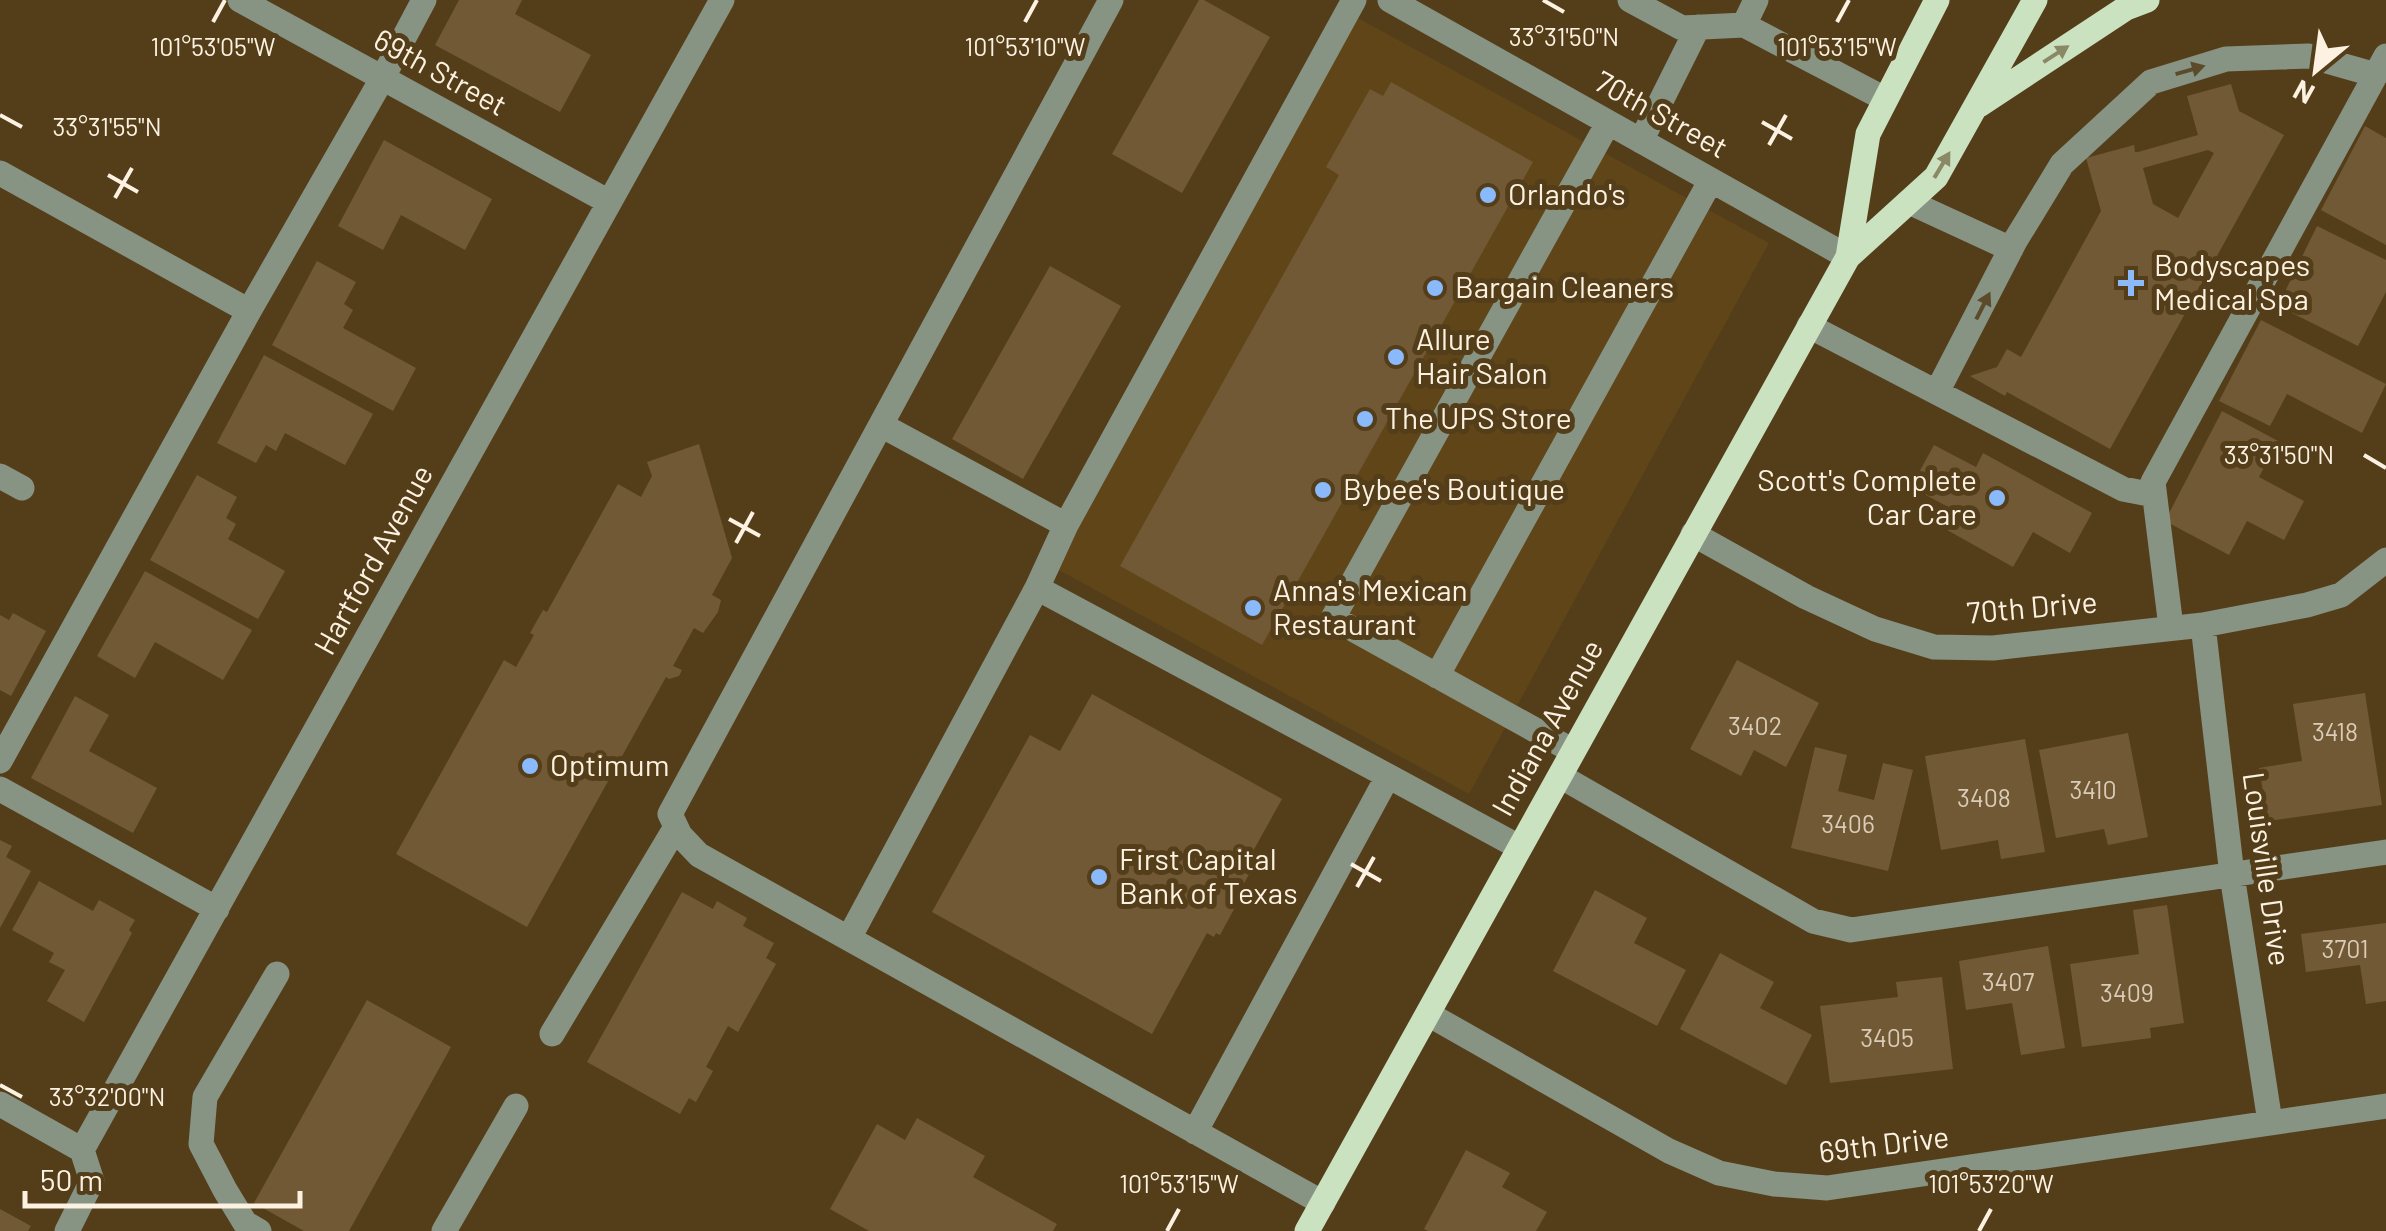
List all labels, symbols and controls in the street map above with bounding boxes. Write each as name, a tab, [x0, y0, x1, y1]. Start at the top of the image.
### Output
street label: 69th Street	[368, 20, 514, 122]
north arrow	[2266, 20, 2366, 120]
text: 33°31'50"N	[1509, 21, 1619, 51]
text: 101°53'05"W	[151, 31, 276, 61]
text: 101°53'10"W	[965, 31, 1085, 61]
text: 101°53'15"W	[1777, 31, 1897, 61]
one-way arrow	[2042, 45, 2069, 64]
street label: 70th Street	[1589, 62, 1735, 164]
one-way arrow	[2176, 62, 2206, 77]
text: N	[2287, 73, 2320, 112]
text: 33°31'55"N	[52, 111, 162, 141]
one-way arrow	[1933, 151, 1950, 179]
place label: Orlando's	[1508, 175, 1626, 211]
marker: Orlando's	[1477, 184, 1499, 206]
place label: Bodyscapes Medical Spa	[2154, 246, 2310, 316]
place label: Bargain Cleaners	[1455, 268, 1674, 304]
marker: Bodyscapes Medical Spa	[2118, 270, 2144, 296]
marker: Bargain Cleaners	[1424, 277, 1446, 299]
one-way arrow	[1974, 291, 1991, 320]
place label: Allure Hair Salon	[1416, 320, 1548, 390]
marker: Allure Hair Salon	[1385, 346, 1407, 368]
place label: The UPS Store	[1385, 399, 1572, 435]
marker: The UPS Store	[1354, 408, 1376, 430]
text: 33°31'50"N	[2224, 439, 2334, 469]
street label: Hartford Avenue	[305, 458, 439, 660]
place label: Scott's Complete Car Care	[1757, 461, 1977, 531]
place label: Bybee's Boutique	[1343, 470, 1565, 506]
marker: Bybee's Boutique	[1312, 479, 1334, 501]
marker: Scott's Complete Car Care	[1986, 487, 2008, 509]
place label: Anna's Mexican Restaurant	[1273, 571, 1468, 641]
street label: 70th Drive	[1965, 582, 2099, 630]
marker: Anna's Mexican Restaurant	[1242, 597, 1264, 619]
street label: Indiana Avenue	[1483, 633, 1609, 821]
house number: 3402	[1728, 710, 1782, 740]
house number: 3418	[2312, 716, 2358, 746]
place label: Optimum	[550, 746, 670, 782]
marker: Optimum	[519, 755, 541, 777]
street label: Louisville Drive	[2237, 770, 2299, 968]
house number: 3410	[2069, 774, 2117, 804]
house number: 3408	[1957, 782, 2011, 812]
house number: 3406	[1821, 808, 1875, 838]
place label: First Capital Bank of Texas	[1119, 840, 1298, 910]
marker: First Capital Bank of Texas	[1088, 866, 1110, 888]
house number: 3701	[2322, 933, 2368, 963]
house number: 3407	[1982, 966, 2034, 996]
house number: 3409	[2100, 977, 2154, 1007]
house number: 3405	[1860, 1022, 1914, 1052]
text: 33°32'00"N	[49, 1081, 165, 1111]
street label: 69th Drive	[1817, 1117, 1951, 1169]
scale bar	[25, 1146, 300, 1208]
text: 50 m	[40, 1161, 103, 1197]
text: 101°53'15"W	[1119, 1168, 1239, 1198]
text: 101°53'20"W	[1928, 1168, 2054, 1198]

